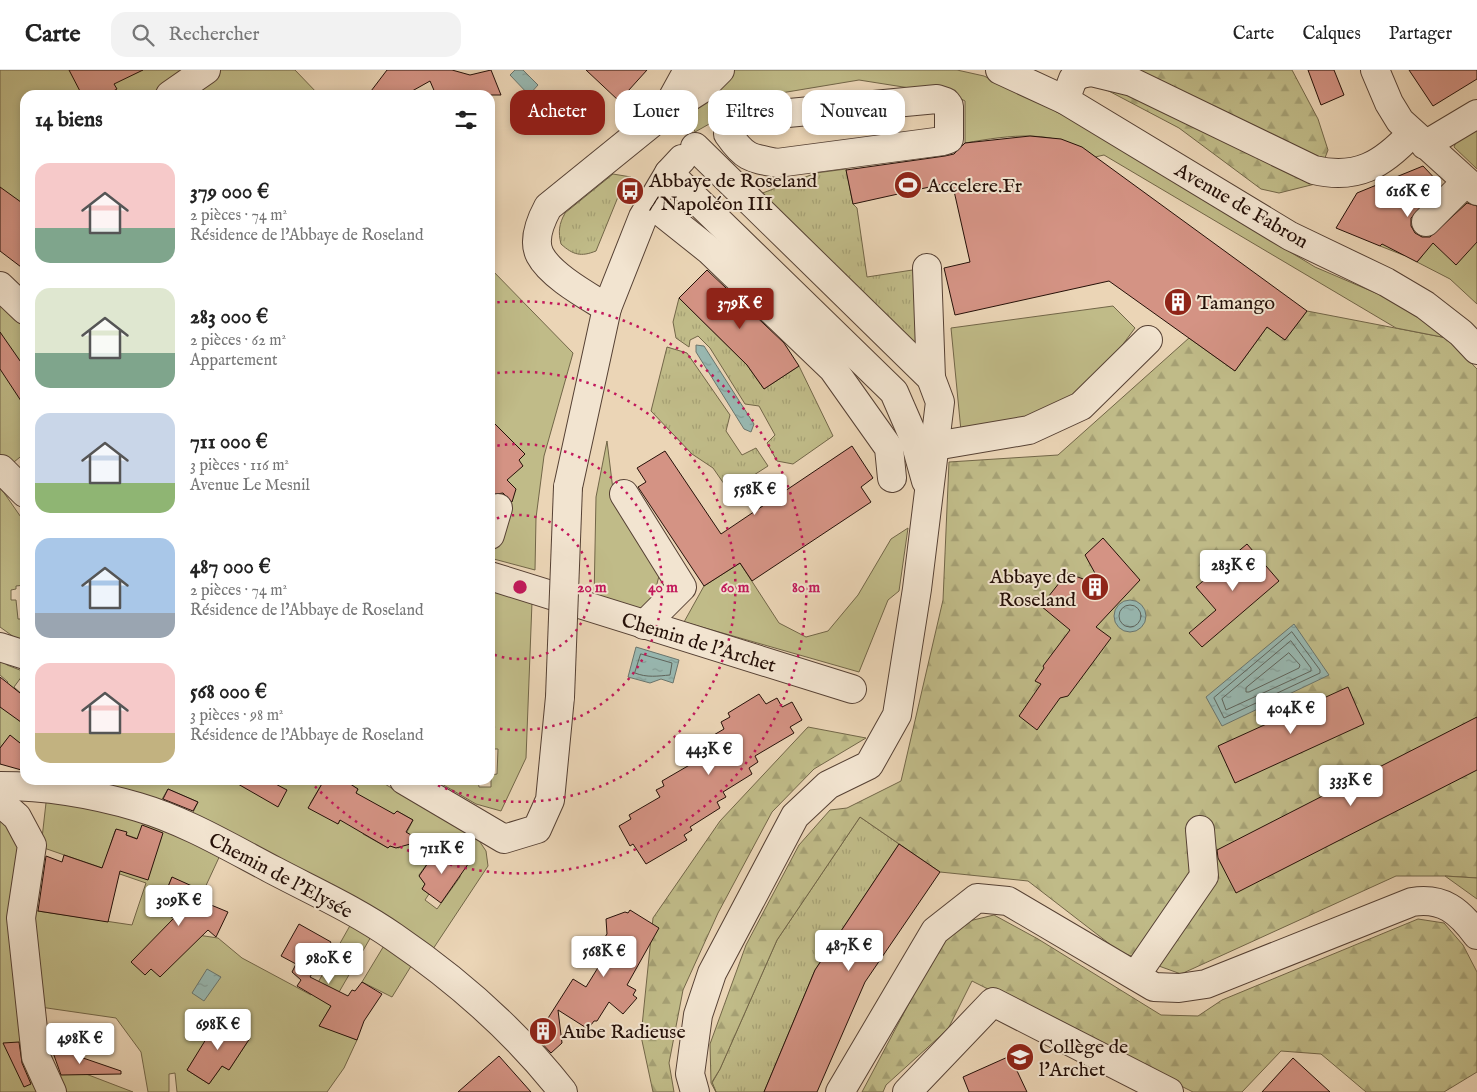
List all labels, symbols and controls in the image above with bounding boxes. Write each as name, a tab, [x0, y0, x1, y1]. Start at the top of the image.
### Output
search box	[111, 12, 461, 57]
text: Carte	[25, 19, 81, 50]
icon: search	[129, 21, 157, 49]
text: Rechercher	[169, 23, 260, 47]
text: Carte	[1233, 23, 1274, 46]
text: Calques	[1302, 23, 1361, 46]
text: Partager	[1389, 23, 1452, 46]
chip: Acheter	[510, 90, 605, 135]
chip: Louer	[615, 90, 698, 135]
chip: Filtres	[708, 90, 792, 135]
chip: Nouveau	[802, 90, 905, 135]
icon: filters	[452, 106, 480, 134]
text: 14 biens	[35, 107, 103, 134]
street label: Avenue de Fabron	[1169, 157, 1313, 255]
place label: Abbaye de Roseland / Napoléon III	[648, 169, 818, 217]
sports icon: Accelere.Fr	[893, 170, 923, 200]
place label: Accelere.Fr	[926, 174, 1023, 199]
bus stop icon: Abbaye de Roseland / Napoléon III	[615, 176, 645, 206]
pin: 616K €	[1367, 176, 1449, 218]
text: 379 000 €	[190, 179, 269, 206]
text: 616K €	[1386, 182, 1430, 202]
icon: home	[75, 183, 135, 243]
text: 2 pièces · 74 m²	[190, 206, 287, 226]
text: Résidence de l'Abbaye de Roseland	[190, 226, 423, 246]
building icon: Tamango	[1163, 287, 1193, 317]
pin: 379K €	[699, 288, 781, 330]
place label: Tamango	[1197, 291, 1275, 316]
text: 379K €	[718, 294, 762, 314]
text: 283 000 €	[190, 304, 268, 331]
icon: home	[75, 308, 135, 368]
text: 2 pièces · 62 m²	[190, 331, 286, 351]
text: Appartement	[190, 351, 277, 371]
text: 711 000 €	[190, 429, 268, 456]
icon: home	[75, 433, 135, 493]
text: 3 pièces · 116 m²	[190, 456, 289, 476]
pin: 558K €	[714, 474, 796, 516]
text: Avenue Le Mesnil	[190, 476, 310, 496]
text: 558K €	[734, 480, 776, 500]
pin: 283K €	[1192, 550, 1274, 592]
text: 487 000 €	[190, 554, 271, 581]
text: 283K €	[1211, 556, 1255, 576]
icon: home	[75, 558, 135, 618]
place label: Abbaye de Roseland	[989, 565, 1076, 613]
building icon: Abbaye de Roseland	[1080, 572, 1110, 602]
centre of rings	[511, 578, 529, 596]
text: 20 m	[577, 578, 607, 597]
text: 40 m	[648, 578, 678, 597]
text: 60 m	[721, 578, 750, 597]
text: 80 m	[792, 578, 820, 597]
text: 2 pièces · 74 m²	[190, 581, 287, 601]
text: Résidence de l'Abbaye de Roseland	[190, 601, 423, 621]
street label: Chemin de l'Archet	[618, 608, 779, 679]
text: 568 000 €	[190, 679, 267, 706]
icon: home	[75, 683, 135, 743]
pin: 404K €	[1250, 692, 1332, 735]
text: 404K €	[1267, 699, 1315, 719]
text: 3 pièces · 98 m²	[190, 706, 284, 726]
text: Résidence de l'Abbaye de Roseland	[190, 726, 423, 746]
pin: 443K €	[668, 734, 750, 776]
text: 443K €	[686, 740, 732, 760]
pin: 333K €	[1310, 764, 1392, 807]
text: 333K €	[1330, 771, 1372, 791]
street label: Chemin de l'Elysée	[204, 828, 357, 925]
pin: 711K €	[401, 832, 483, 875]
text: 711K €	[420, 839, 464, 859]
pin: 309K €	[138, 884, 220, 927]
text: 309K €	[156, 891, 202, 911]
pin: 487K €	[808, 930, 890, 972]
pin: 568K €	[563, 936, 645, 978]
text: 487K €	[826, 936, 872, 956]
pin: 980K €	[288, 942, 370, 985]
text: 568K €	[582, 942, 626, 962]
text: 980K €	[306, 949, 352, 969]
pin: 698K €	[177, 1008, 259, 1051]
text: 698K €	[196, 1015, 240, 1035]
building icon: Aube Radieuse	[528, 1016, 558, 1046]
place label: Aube Radieuse	[561, 1020, 686, 1045]
pin: 498K €	[39, 1022, 121, 1065]
text: 498K €	[57, 1029, 103, 1049]
place label: Collège de l'Archet	[1039, 1035, 1128, 1083]
school or university icon: Collège de l'Archet	[1005, 1042, 1035, 1072]

